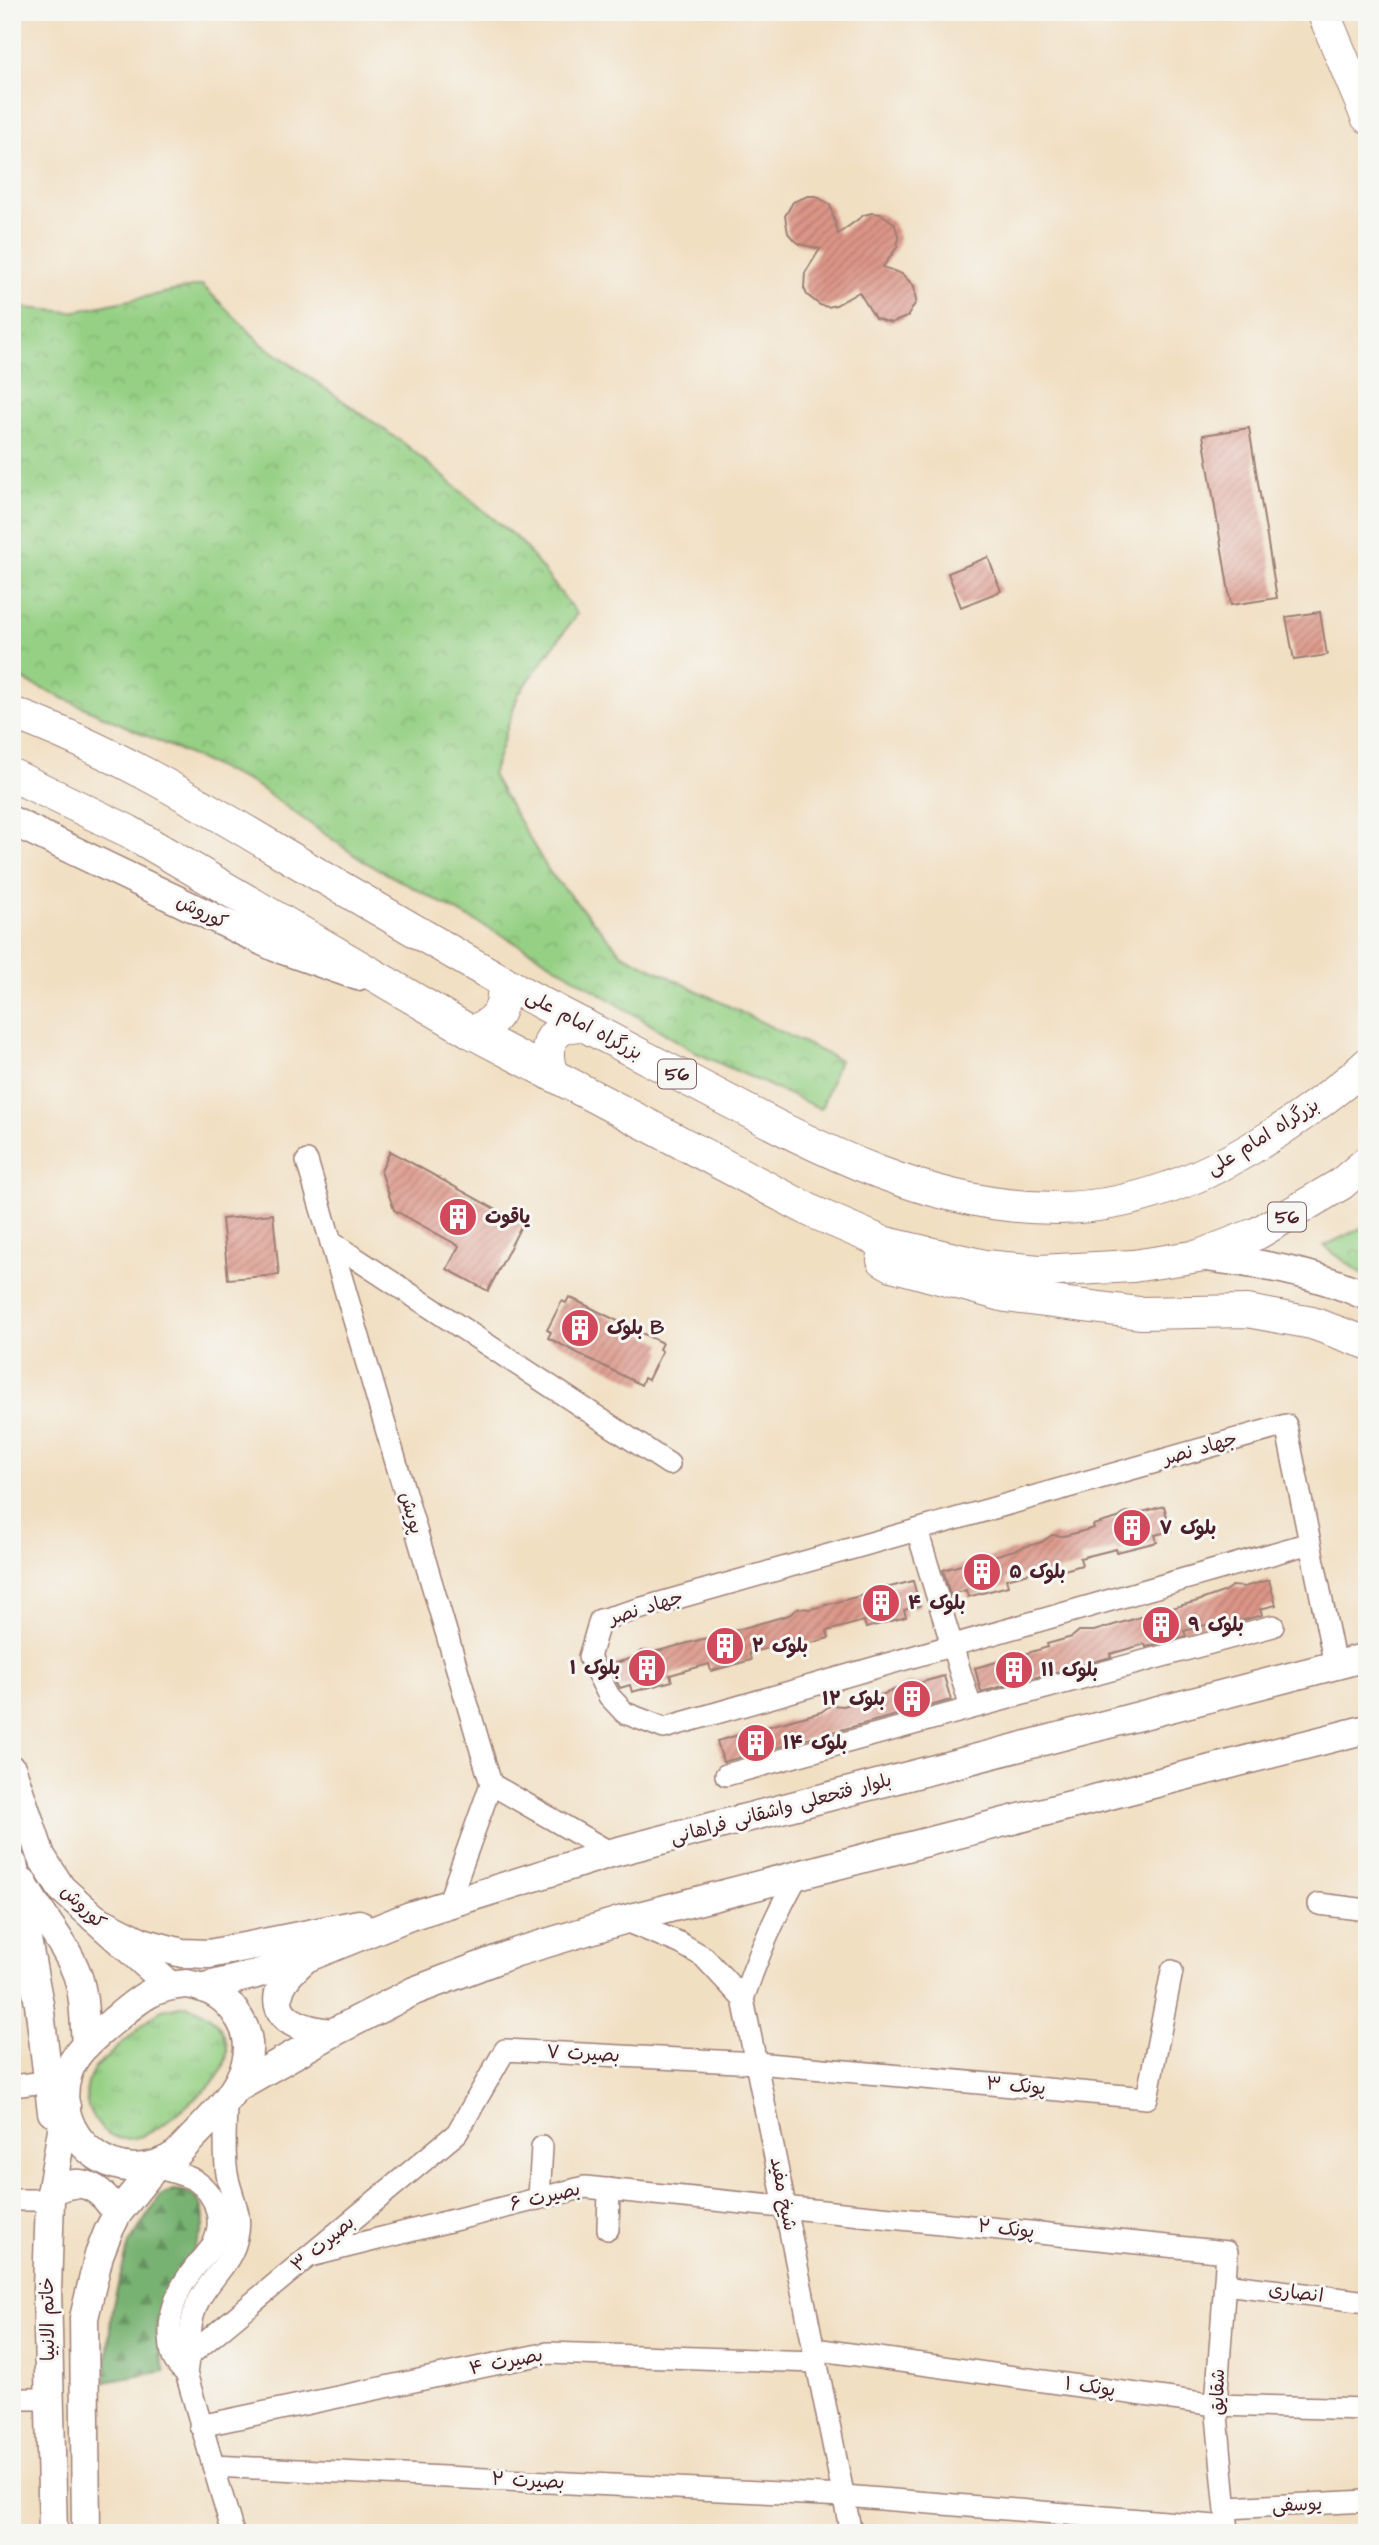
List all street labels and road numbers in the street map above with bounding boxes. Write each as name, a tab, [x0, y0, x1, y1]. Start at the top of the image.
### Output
street label: کوروش	[172, 888, 232, 936]
street label: بزرگراه امام علی	[521, 983, 647, 1067]
road number: 56	[658, 1059, 696, 1088]
street label: بزرگراه امام علی	[1201, 1092, 1325, 1182]
road number: 56	[1268, 1202, 1306, 1232]
street label: جهاد نصر	[1158, 1425, 1241, 1473]
street label: پویش	[392, 1489, 430, 1537]
street label: جهاد نصر	[603, 1584, 687, 1633]
street label: بلوار فتحعلی واشقانی فراهانی	[667, 1766, 895, 1852]
street label: کوروش	[54, 1878, 112, 1936]
street label: بصیرت ۷	[546, 2039, 620, 2069]
street label: پونک ۳	[985, 2070, 1047, 2102]
street label: شیخ مفید	[763, 2155, 803, 2233]
street label: بصیرت ۶	[507, 2176, 583, 2218]
street label: بصیرت ۳	[285, 2209, 361, 2279]
street label: پونک ۲	[976, 2213, 1036, 2245]
street label: انصاری	[1267, 2276, 1325, 2310]
street label: خاتم الانبیا	[34, 2277, 62, 2361]
street label: بصیرت ۴	[467, 2342, 545, 2382]
street label: شقایق	[1204, 2368, 1232, 2416]
street label: پونک ۱	[1063, 2370, 1117, 2404]
street label: بصیرت ۲	[491, 2466, 565, 2496]
street label: یوسفی	[1271, 2490, 1323, 2520]

